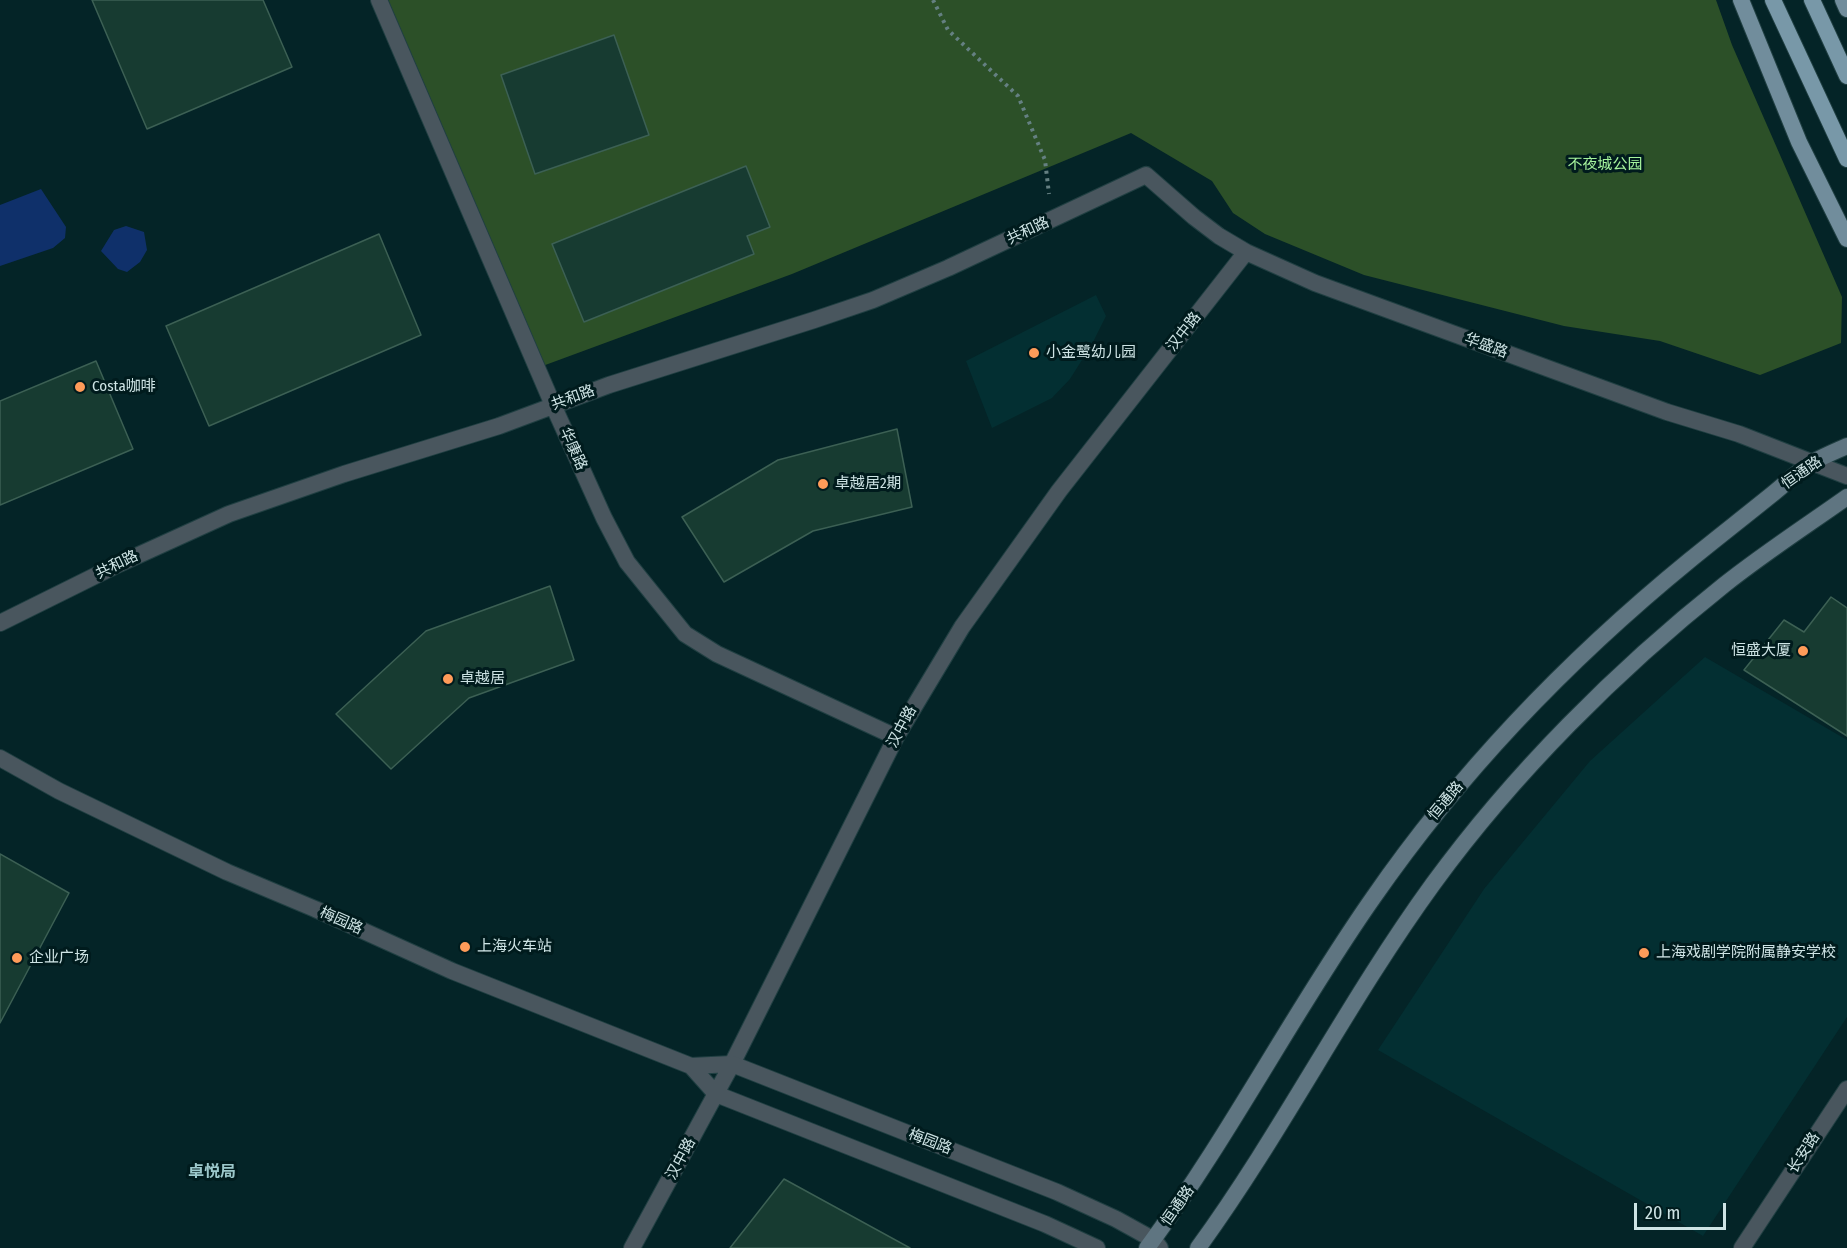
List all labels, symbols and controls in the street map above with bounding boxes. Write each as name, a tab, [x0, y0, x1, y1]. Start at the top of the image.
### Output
park label: 不夜城公园	[1568, 156, 1642, 174]
street label: 共和路	[1004, 213, 1052, 249]
street label: 汉中路	[1163, 309, 1205, 355]
street label: 华盛路	[1462, 330, 1510, 362]
place label: 小金鹭幼儿园	[1046, 344, 1136, 362]
marker: 小金鹭幼儿园	[1027, 346, 1041, 360]
place label: Costa咖啡	[92, 378, 156, 396]
marker: Costa咖啡	[73, 380, 87, 394]
street label: 共和路	[549, 382, 597, 414]
street label: 华康路	[556, 425, 590, 473]
street label: 恒通路	[1778, 453, 1826, 493]
place label: 卓越居2期	[835, 475, 902, 493]
marker: 卓越居2期	[816, 477, 830, 491]
street label: 共和路	[93, 547, 141, 583]
place label: 恒盛大厦	[1731, 642, 1791, 660]
marker: 恒盛大厦	[1796, 644, 1810, 658]
place label: 卓越居	[460, 670, 505, 688]
marker: 卓越居	[441, 672, 455, 686]
street label: 汉中路	[883, 703, 921, 751]
street label: 恒通路	[1425, 778, 1467, 824]
street label: 梅园路	[317, 904, 365, 938]
place label: 上海火车站	[477, 938, 552, 956]
marker: 上海火车站	[458, 940, 472, 954]
place label: 上海戏剧学院附属静安学校	[1656, 944, 1836, 962]
marker: 上海戏剧学院附属静安学校	[1637, 946, 1651, 960]
place label: 企业广场	[29, 949, 89, 967]
marker: 企业广场	[10, 951, 24, 965]
street label: 梅园路	[906, 1126, 954, 1158]
street label: 长安路	[1784, 1129, 1824, 1177]
street label: 汉中路	[662, 1135, 700, 1183]
district label: 卓悦局	[188, 1163, 236, 1183]
street label: 恒通路	[1158, 1182, 1198, 1230]
scale bar	[1637, 1191, 1728, 1229]
text: 20 m	[1645, 1202, 1680, 1224]

